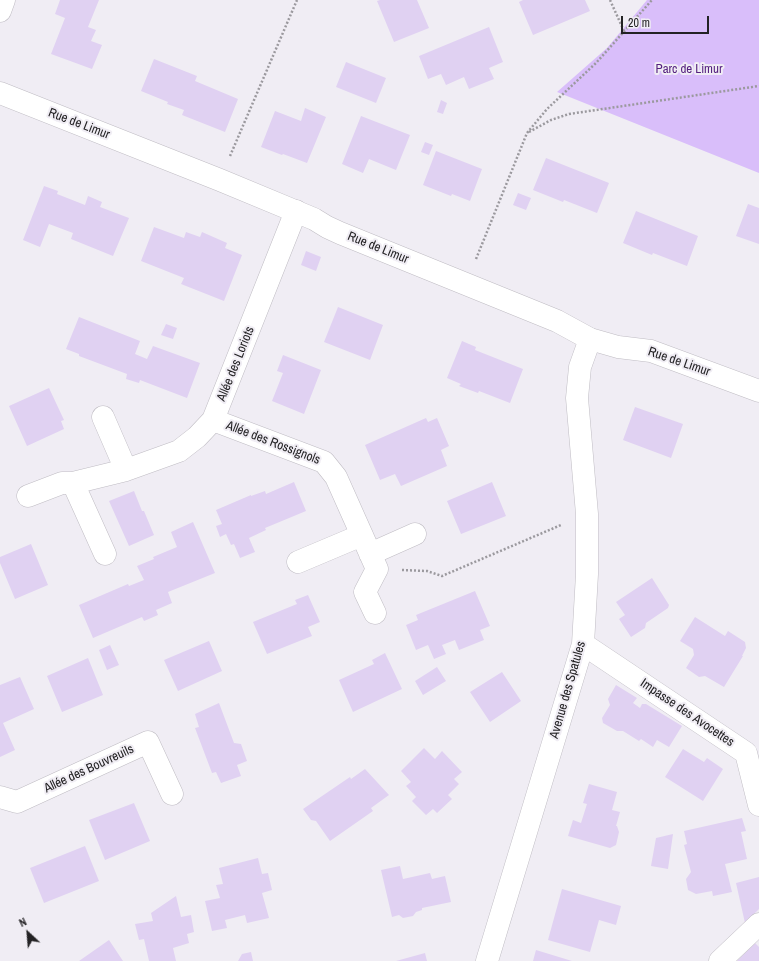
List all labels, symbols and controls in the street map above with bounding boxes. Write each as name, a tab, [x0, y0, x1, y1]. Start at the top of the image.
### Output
scale bar	[623, 8, 711, 34]
text: 20 m	[628, 15, 650, 31]
park label: Parc de Limur	[656, 62, 722, 78]
street label: Rue de Limur	[46, 105, 112, 143]
street label: Rue de Limur	[345, 229, 411, 267]
street label: Allée des Loriots	[214, 324, 258, 404]
street label: Rue de Limur	[646, 344, 712, 380]
street label: Allée des Rossignols	[224, 418, 322, 468]
street label: Avenue des Spatules	[547, 640, 589, 740]
street label: Impasse des Avocettes	[637, 676, 737, 750]
street label: Allée des Bouvreuils	[42, 741, 136, 797]
north arrow	[8, 913, 48, 953]
text: N	[17, 914, 29, 930]

